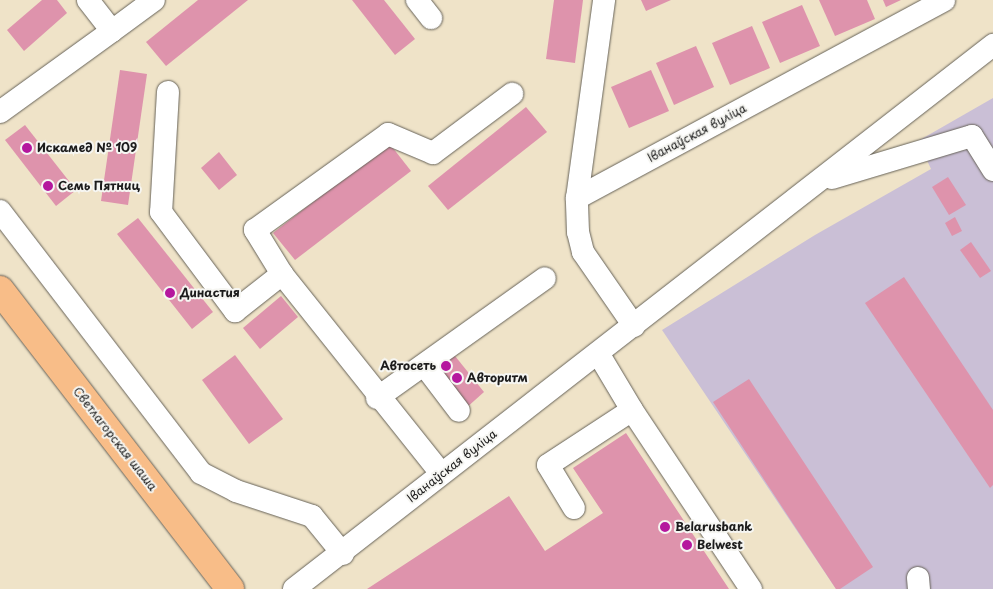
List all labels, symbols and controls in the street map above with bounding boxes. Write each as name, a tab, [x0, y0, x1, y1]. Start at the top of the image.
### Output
street label: Іванаўская вуліца	[645, 101, 749, 165]
place label: Искамед № 109	[37, 141, 138, 155]
marker: Искамед № 109	[21, 142, 33, 154]
place label: Семь Пятниц	[58, 179, 140, 193]
marker: Семь Пятниц	[42, 180, 54, 192]
place label: Династия	[180, 286, 240, 300]
marker: Династия	[164, 287, 176, 299]
place label: Автосеть	[380, 359, 436, 373]
marker: Автосеть	[440, 360, 452, 372]
place label: Авторитм	[467, 371, 528, 385]
marker: Авторитм	[451, 372, 463, 384]
street label: Светлагорская шаша	[70, 384, 160, 494]
street label: Іванаўская вуліца	[404, 426, 500, 506]
place label: Belarusbank	[675, 520, 752, 534]
marker: Belarusbank	[659, 521, 671, 533]
place label: Belwest	[697, 538, 743, 552]
marker: Belwest	[681, 539, 693, 551]

